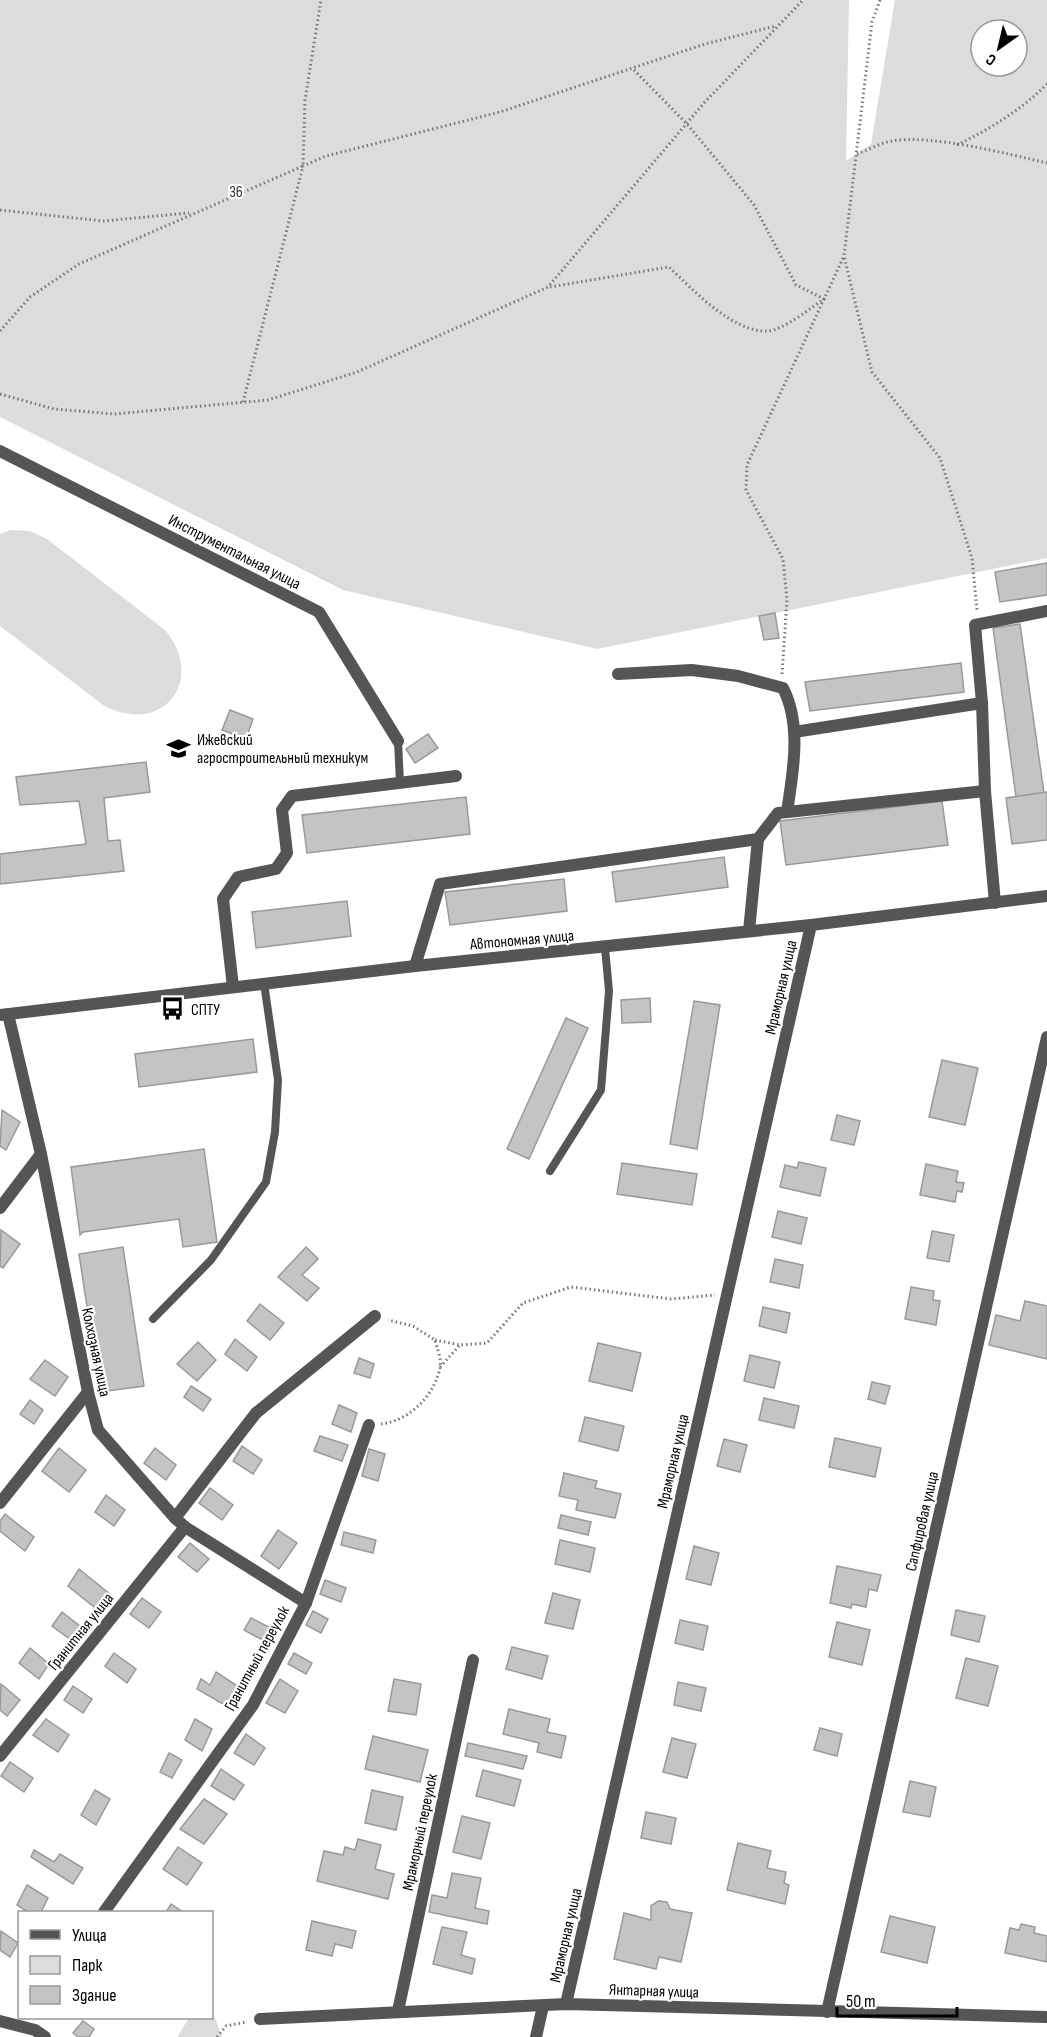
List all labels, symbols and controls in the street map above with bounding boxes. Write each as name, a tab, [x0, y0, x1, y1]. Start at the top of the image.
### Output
north arrow	[969, 18, 1029, 78]
text: С	[983, 49, 1000, 69]
park label: 36	[229, 183, 243, 202]
street label: Инструментальная улица	[165, 511, 304, 594]
place label: Ижевский агростроительный техникум	[197, 731, 368, 768]
school or university icon: Ижевский агростроительный техникум	[166, 735, 192, 761]
street label: Автономная улица	[468, 926, 575, 955]
street label: Мраморная улица	[761, 938, 802, 1036]
bus stop icon: СПТУ	[160, 996, 186, 1022]
place label: СПТУ	[191, 1001, 220, 1020]
street label: Колхозная улица	[77, 1306, 114, 1399]
street label: Мраморная улица	[653, 1412, 694, 1510]
street label: Сапфировая улица	[902, 1470, 943, 1573]
street label: Гранитная улица	[44, 1589, 118, 1674]
street label: Гранитный переулок	[221, 1602, 294, 1714]
street label: Мраморный переулок	[399, 1771, 442, 1893]
street label: Мраморная улица	[546, 1886, 587, 1984]
legend	[18, 1911, 213, 2019]
text: Улица	[72, 1925, 107, 1946]
text: Парк	[72, 1955, 103, 1976]
street label: Янтарная улица	[609, 1980, 699, 2003]
scale bar	[837, 1980, 957, 2018]
text: Здание	[72, 1985, 117, 2006]
text: 50 m	[846, 1991, 876, 2012]

